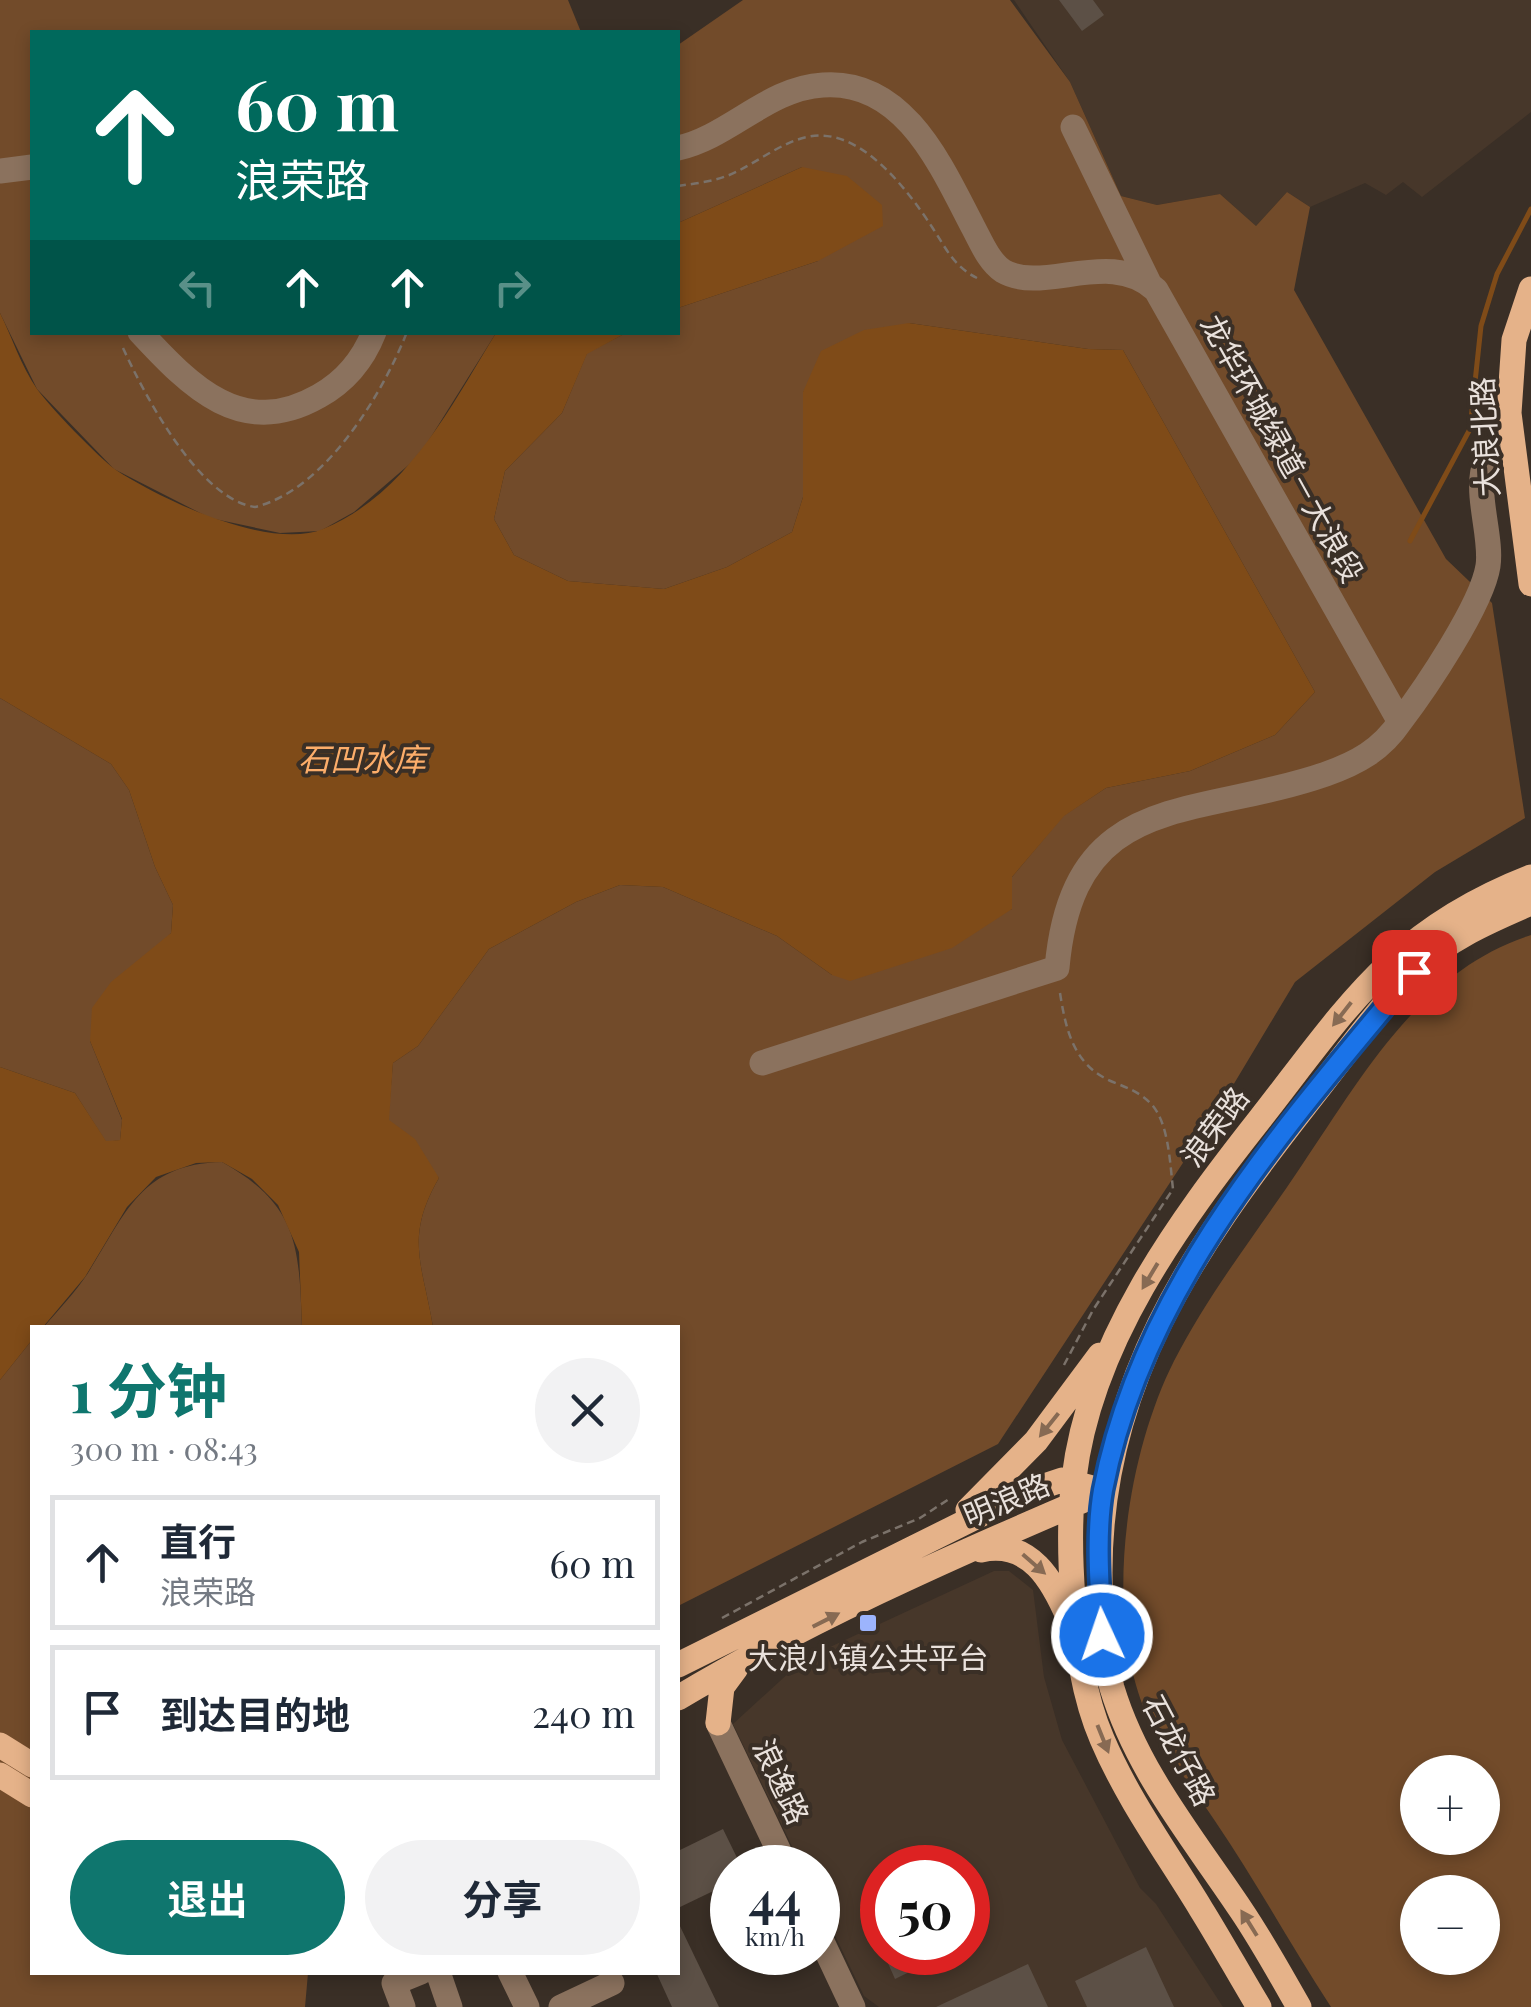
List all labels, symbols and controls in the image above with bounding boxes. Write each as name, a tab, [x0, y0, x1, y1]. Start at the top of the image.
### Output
text: 60 m	[235, 55, 399, 149]
icon: ahead	[70, 70, 200, 200]
text: 浪荣路	[235, 148, 370, 208]
icon: left	[170, 260, 225, 315]
icon: ahead	[275, 260, 330, 315]
icon: ahead	[380, 260, 435, 315]
icon: right	[485, 260, 540, 315]
street label: 龙华环城绿道－大浪段	[1193, 307, 1373, 589]
street label: 大浪北路	[1461, 376, 1507, 498]
water label: 石凹水库	[298, 736, 431, 779]
pin	[1372, 930, 1457, 1015]
icon: arrive	[1387, 945, 1442, 1000]
one-way arrow	[1332, 1001, 1353, 1027]
street label: 浪荣路	[1171, 1078, 1257, 1174]
one-way arrow	[1141, 1262, 1159, 1290]
text: 1 分钟	[70, 1348, 227, 1428]
button: close	[535, 1358, 640, 1463]
one-way arrow	[1039, 1413, 1060, 1438]
text: 300 m · 08:43	[70, 1426, 258, 1469]
street label: 明浪路	[957, 1463, 1055, 1535]
text: 直行	[160, 1515, 236, 1566]
icon: ahead	[75, 1535, 130, 1590]
text: 60 m	[549, 1537, 635, 1588]
one-way arrow	[1021, 1553, 1046, 1575]
text: 浪荣路	[160, 1569, 256, 1612]
position arrow	[1050, 1583, 1154, 1687]
one-way arrow	[811, 1612, 840, 1629]
marker: 大浪小镇公共平台	[857, 1612, 879, 1634]
place label: 大浪小镇公共平台	[748, 1637, 988, 1677]
icon: arrive	[75, 1685, 130, 1740]
text: 240 m	[532, 1687, 635, 1738]
text: 到达目的地	[160, 1688, 350, 1739]
street label: 石龙仔路	[1134, 1688, 1226, 1812]
one-way arrow	[1095, 1724, 1111, 1754]
street label: 浪逸路	[745, 1732, 819, 1830]
map controls	[1400, 1755, 1500, 1975]
button: +	[1400, 1755, 1500, 1855]
button: 退出	[70, 1840, 345, 1955]
button: 分享	[365, 1840, 640, 1955]
speed limit sign: 50	[860, 1845, 990, 1975]
text: 44	[749, 1864, 801, 1931]
button: −	[1400, 1875, 1500, 1975]
one-way arrow	[1241, 1909, 1258, 1937]
text: km/h	[745, 1919, 805, 1952]

